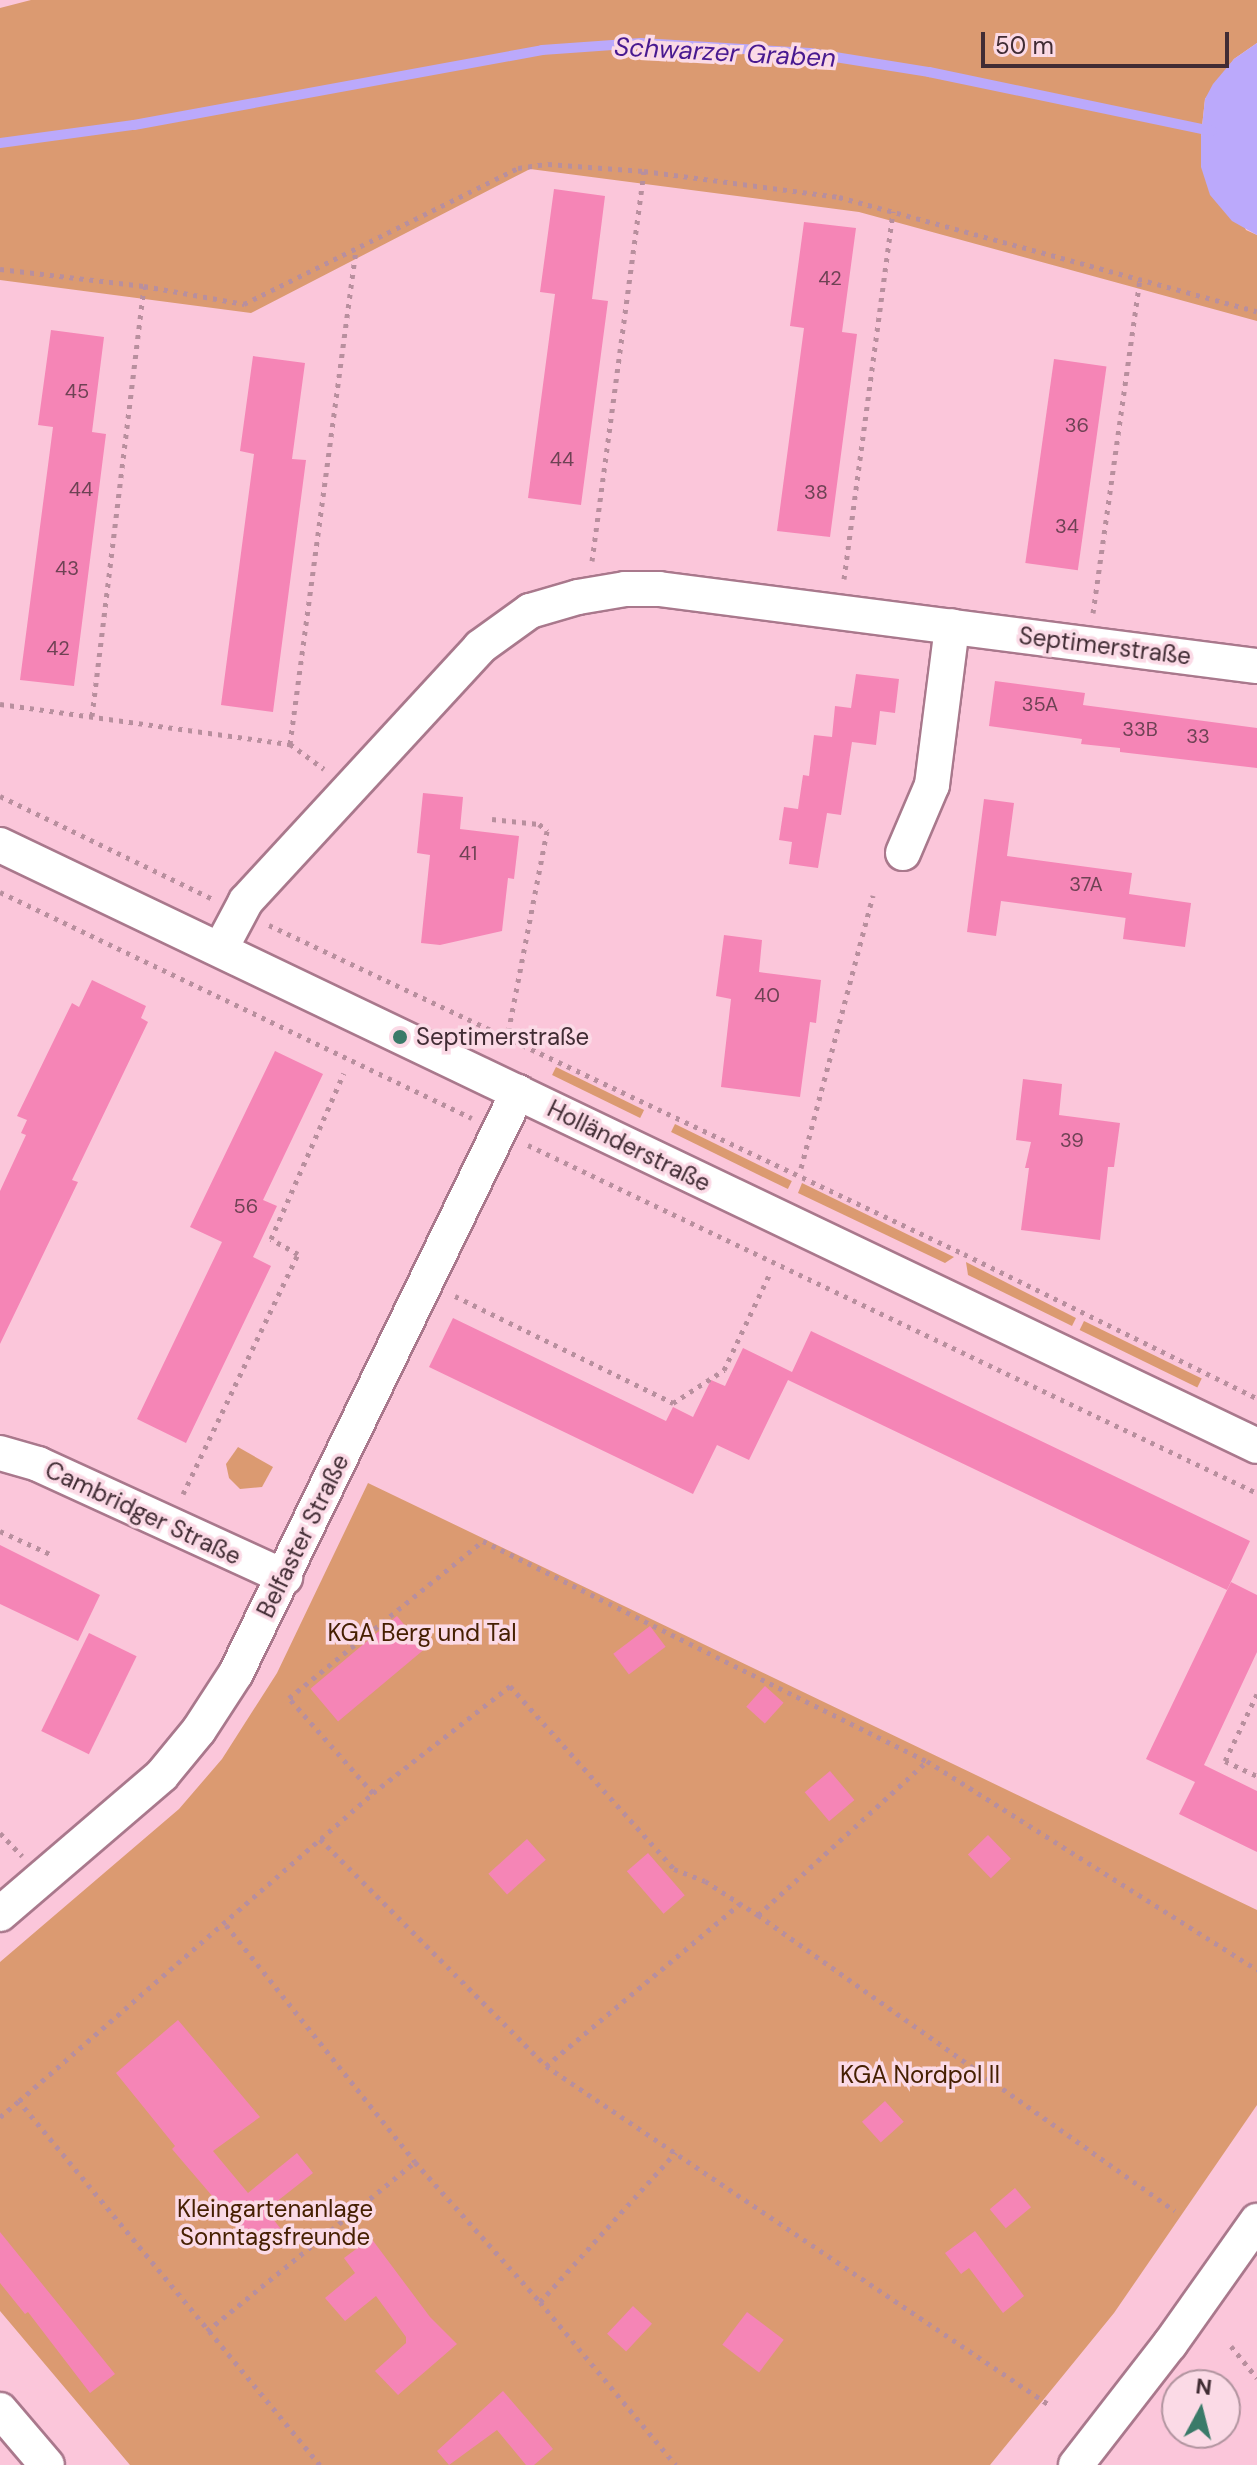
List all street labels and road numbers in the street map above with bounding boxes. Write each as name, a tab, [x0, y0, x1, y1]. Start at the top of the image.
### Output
street label: Septimerstraße	[1017, 621, 1193, 671]
street label: Holländerstraße	[543, 1094, 715, 1198]
street label: Belfaster Straße	[251, 1450, 355, 1622]
street label: Cambridger Straße	[41, 1455, 245, 1571]

